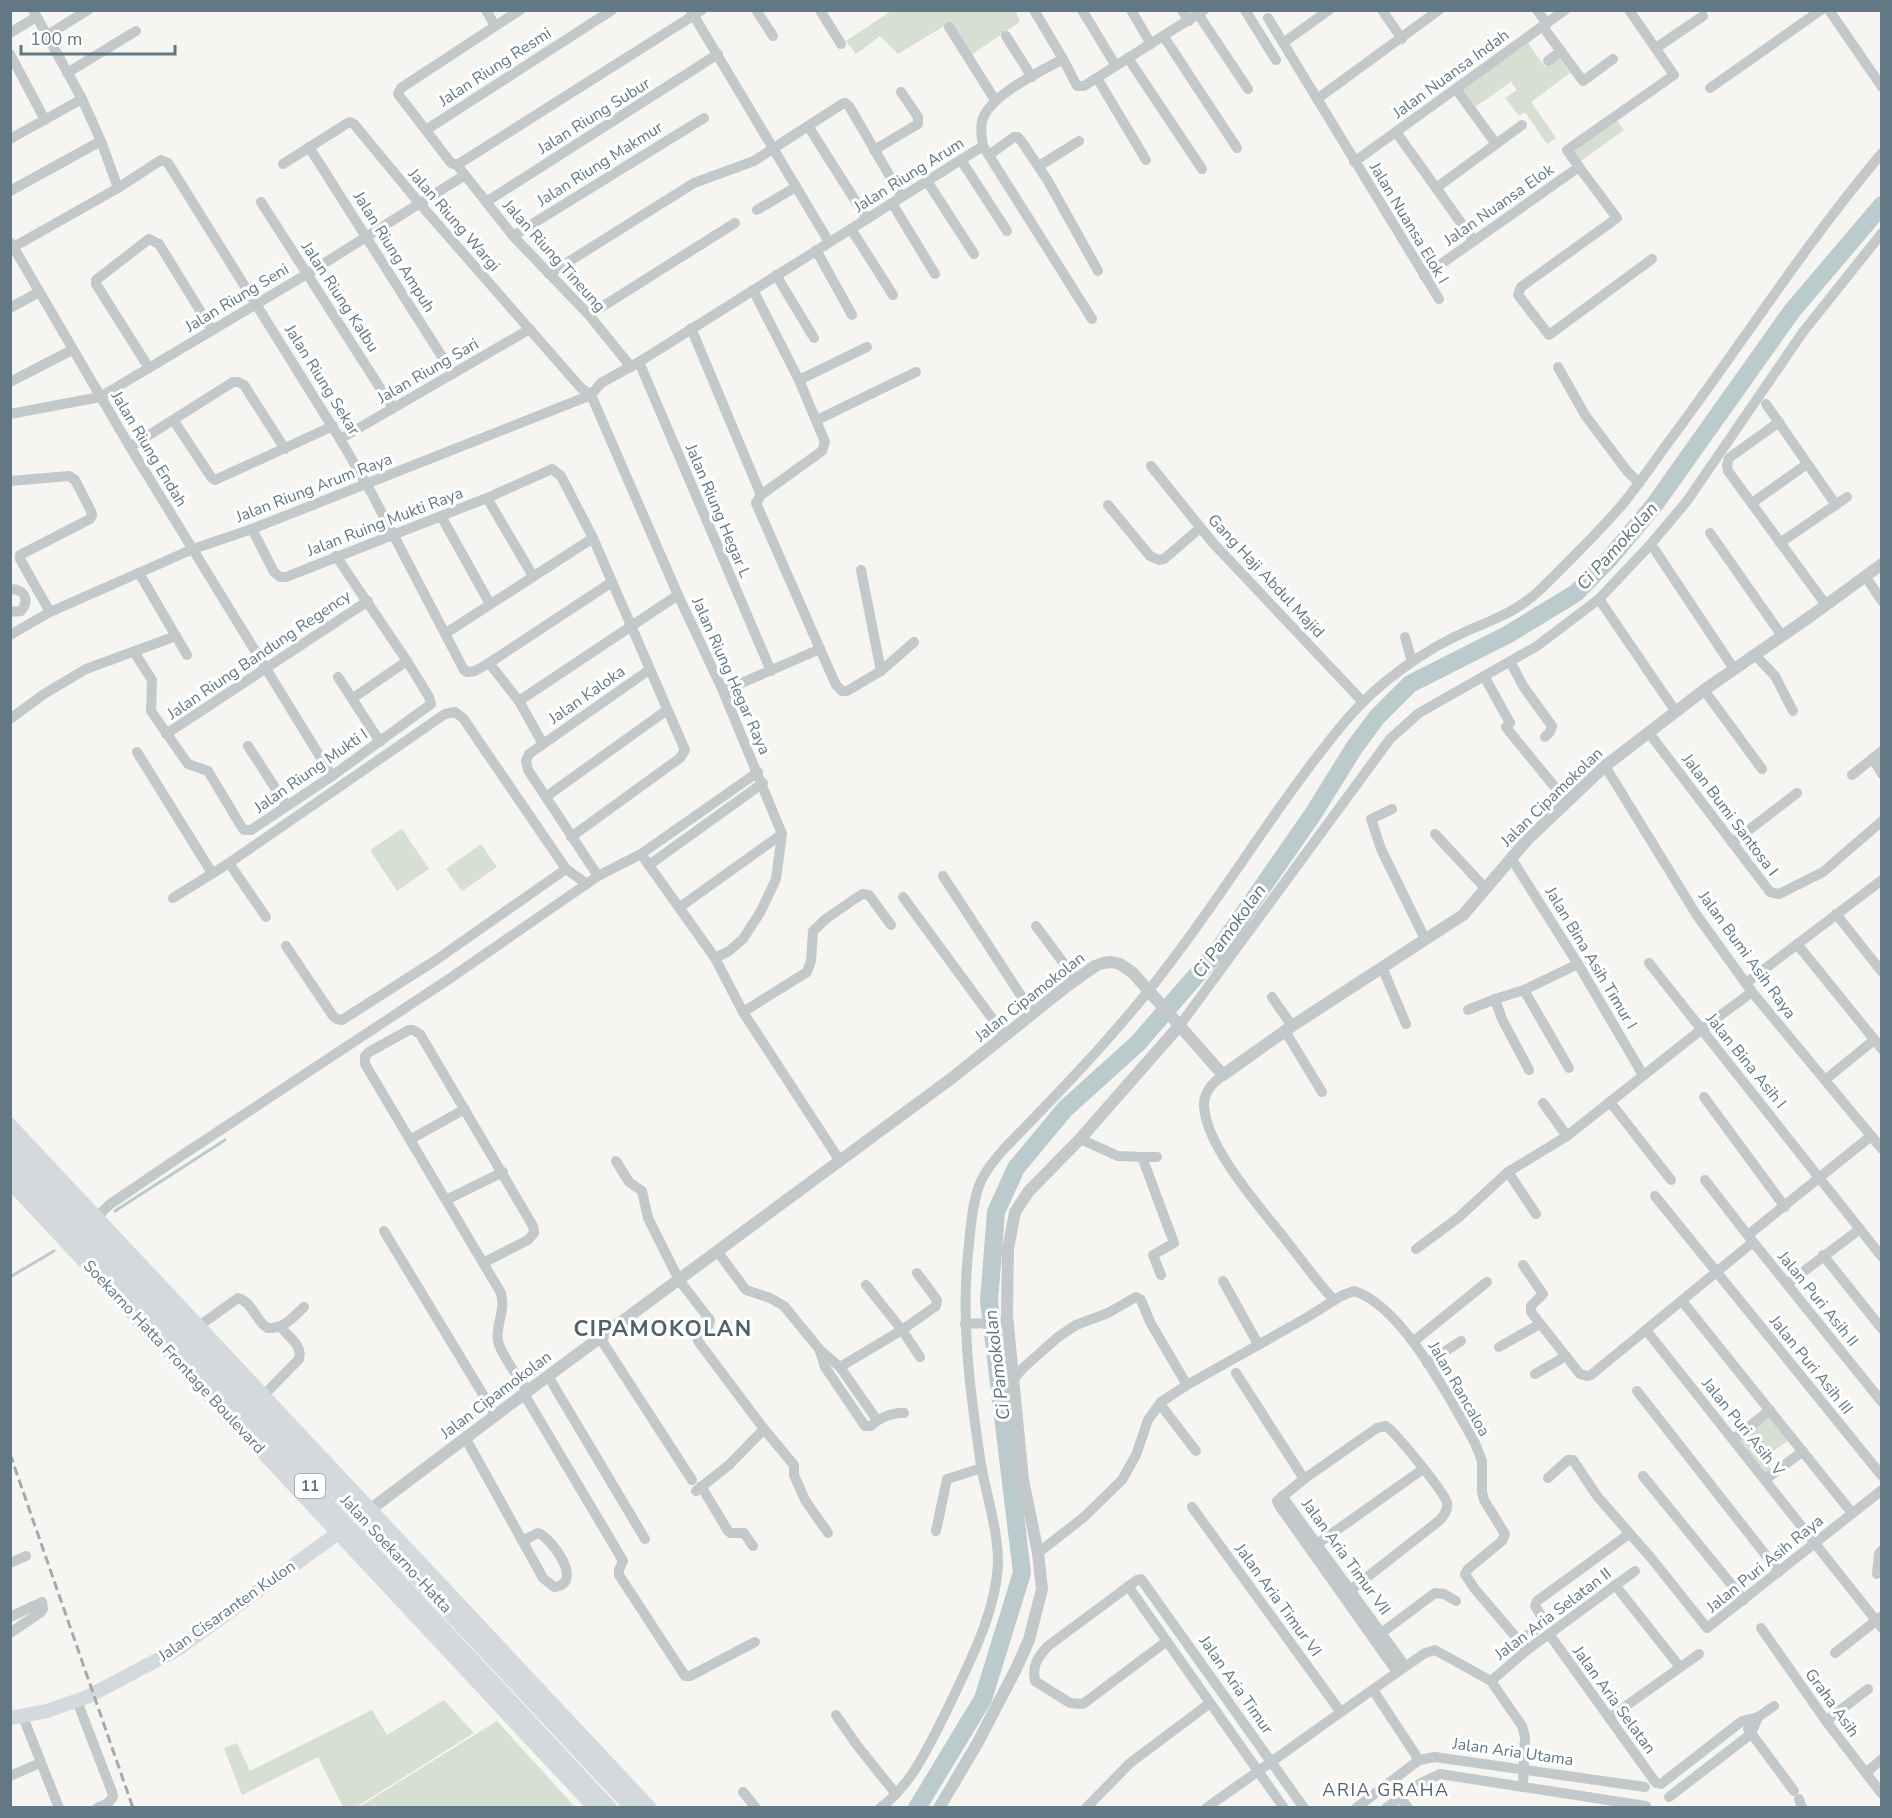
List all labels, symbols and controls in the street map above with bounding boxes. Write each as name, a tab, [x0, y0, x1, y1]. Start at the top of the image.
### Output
scale bar	[21, 18, 176, 56]
street label: Jalan Riung Resmi	[434, 22, 556, 112]
street label: Jalan Nuansa Indah	[1388, 24, 1514, 124]
text: 100 m	[30, 27, 82, 51]
street label: Jalan Riung Subur	[533, 72, 655, 160]
street label: Jalan Riung Makmur	[532, 116, 667, 212]
street label: Jalan Riung Arum	[849, 132, 968, 218]
street label: Jalan Nuansa Elok I	[1364, 157, 1454, 288]
street label: Jalan Nuansa Elok	[1439, 158, 1559, 252]
street label: Jalan Riung Wargi	[402, 163, 505, 276]
street label: Jalan Riung Ampuh	[347, 186, 440, 317]
street label: Jalan Riung Tineung	[497, 194, 610, 317]
street label: Jalan Riung Kalbu	[295, 237, 384, 356]
street label: Jalan Riung Seni	[180, 258, 293, 338]
street label: Jalan Riung Sekar	[279, 320, 365, 440]
street label: Jalan Riung Sari	[372, 333, 483, 409]
street label: Jalan Riung Endah	[105, 386, 192, 511]
street label: Jalan Riung Hegar L	[680, 440, 756, 581]
street label: Jalan Riung Arum Raya	[232, 448, 395, 528]
street label: Jalan Ruing Mukti Raya	[303, 482, 466, 562]
water label: Ci Pamokolan	[1571, 497, 1663, 595]
street label: Gang Haji Abdul Majid	[1203, 509, 1329, 643]
street label: Jalan Riung Bandung Regency	[162, 585, 356, 725]
street label: Jalan Riung Hegar Raya	[686, 593, 776, 758]
street label: Jalan Kaloka	[544, 661, 630, 730]
street label: Jalan Riung Mukti I	[249, 724, 372, 819]
street label: Jalan Cipamokolan	[1495, 743, 1608, 852]
street label: Jalan Bumi Santosa I	[1676, 749, 1783, 881]
water label: Ci Pamokolan	[1187, 879, 1271, 983]
street label: Jalan Bina Asih Timur I	[1539, 882, 1642, 1033]
street label: Jalan Bumi Asih Raya	[1692, 886, 1801, 1023]
street label: Jalan Cipamokolan	[970, 947, 1090, 1048]
street label: Jalan Bina Asih I	[1700, 1008, 1791, 1113]
street label: Jalan Puri Asih II	[1772, 1246, 1863, 1351]
street label: Soekarno Hatta Frontage Boulevard	[78, 1255, 270, 1459]
water label: Ci Pamokolan	[978, 1309, 1016, 1421]
street label: Jalan Puri Asih III	[1764, 1310, 1858, 1419]
district label: CIPAMOKOLAN	[573, 1314, 753, 1344]
street label: Jalan Rancaloa	[1422, 1337, 1495, 1440]
street label: Jalan Cipamokolan	[435, 1346, 556, 1445]
street label: Jalan Puri Asih V	[1696, 1373, 1790, 1481]
road number: 11	[295, 1474, 325, 1498]
street label: Jalan Soekarno-Hatta	[335, 1489, 457, 1618]
street label: Jalan Aria Timur VII	[1296, 1494, 1396, 1620]
street label: Jalan Puri Asih Raya	[1701, 1510, 1828, 1619]
street label: Jalan Aria Timur VI	[1229, 1538, 1327, 1661]
street label: Jalan Cisaranten Kulon	[153, 1555, 300, 1667]
street label: Jalan Aria Selatan II	[1489, 1563, 1616, 1666]
street label: Jalan Aria Timur	[1193, 1631, 1278, 1739]
street label: Jalan Aria Selatan	[1567, 1641, 1661, 1758]
street label: Graha Asih	[1800, 1664, 1864, 1742]
street label: Jalan Aria Utama	[1450, 1733, 1575, 1771]
district label: ARIA GRAHA	[1322, 1778, 1450, 1802]

